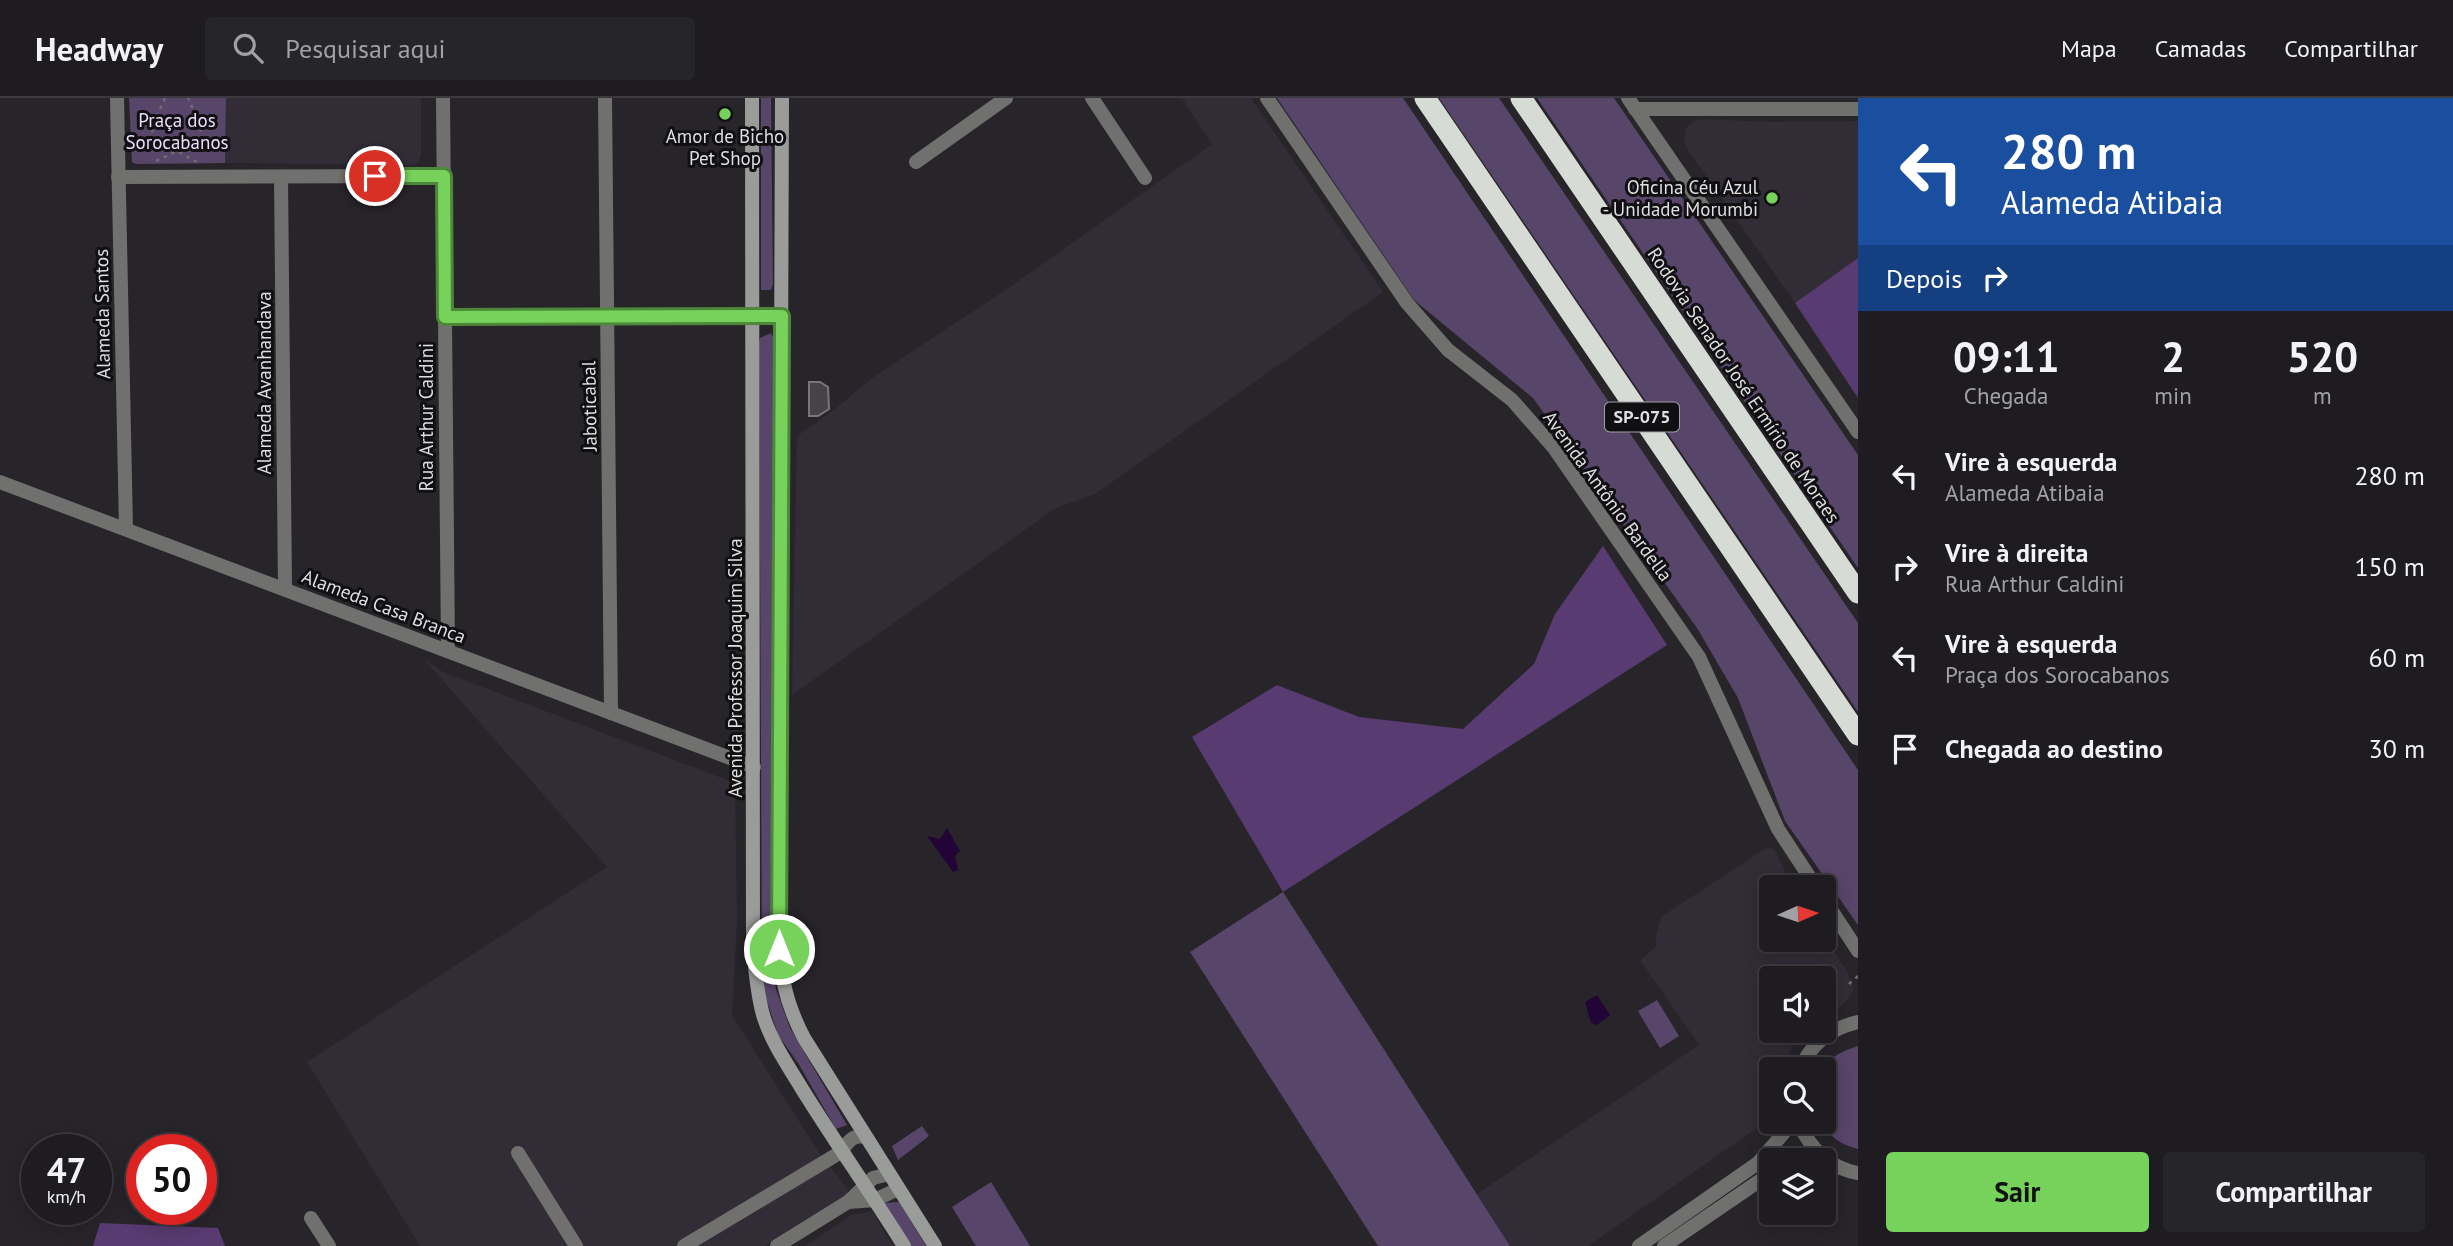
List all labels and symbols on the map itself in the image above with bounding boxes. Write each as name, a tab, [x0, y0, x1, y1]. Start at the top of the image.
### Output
marker: Amor de Bicho Pet Shop	[717, 106, 733, 122]
park label: Praça dos Sorocabanos	[125, 108, 229, 154]
place label: Amor de Bicho Pet Shop	[666, 124, 784, 170]
pin	[345, 146, 405, 206]
place label: Oficina Céu Azul - Unidade Morumbi	[1602, 175, 1758, 221]
marker: Oficina Céu Azul - Unidade Morumbi	[1764, 190, 1780, 206]
street label: Rodovia Senador José Ermírio de Moraes	[1643, 243, 1845, 527]
street label: Alameda Santos	[89, 249, 115, 379]
street label: Alameda Avanhandava	[252, 291, 276, 475]
street label: Rua Arthur Caldini	[414, 343, 438, 491]
street label: Jaboticabal	[576, 360, 602, 452]
road number: SP-075	[1605, 402, 1679, 432]
street label: Avenida Antônio Bardella	[1538, 406, 1678, 586]
street label: Avenida Professor Joaquim Silva	[723, 538, 747, 798]
street label: Alameda Casa Branca	[299, 564, 469, 648]
north arrow	[1759, 875, 1836, 952]
position arrow	[742, 912, 816, 986]
speed limit sign: 50	[126, 1134, 217, 1225]

